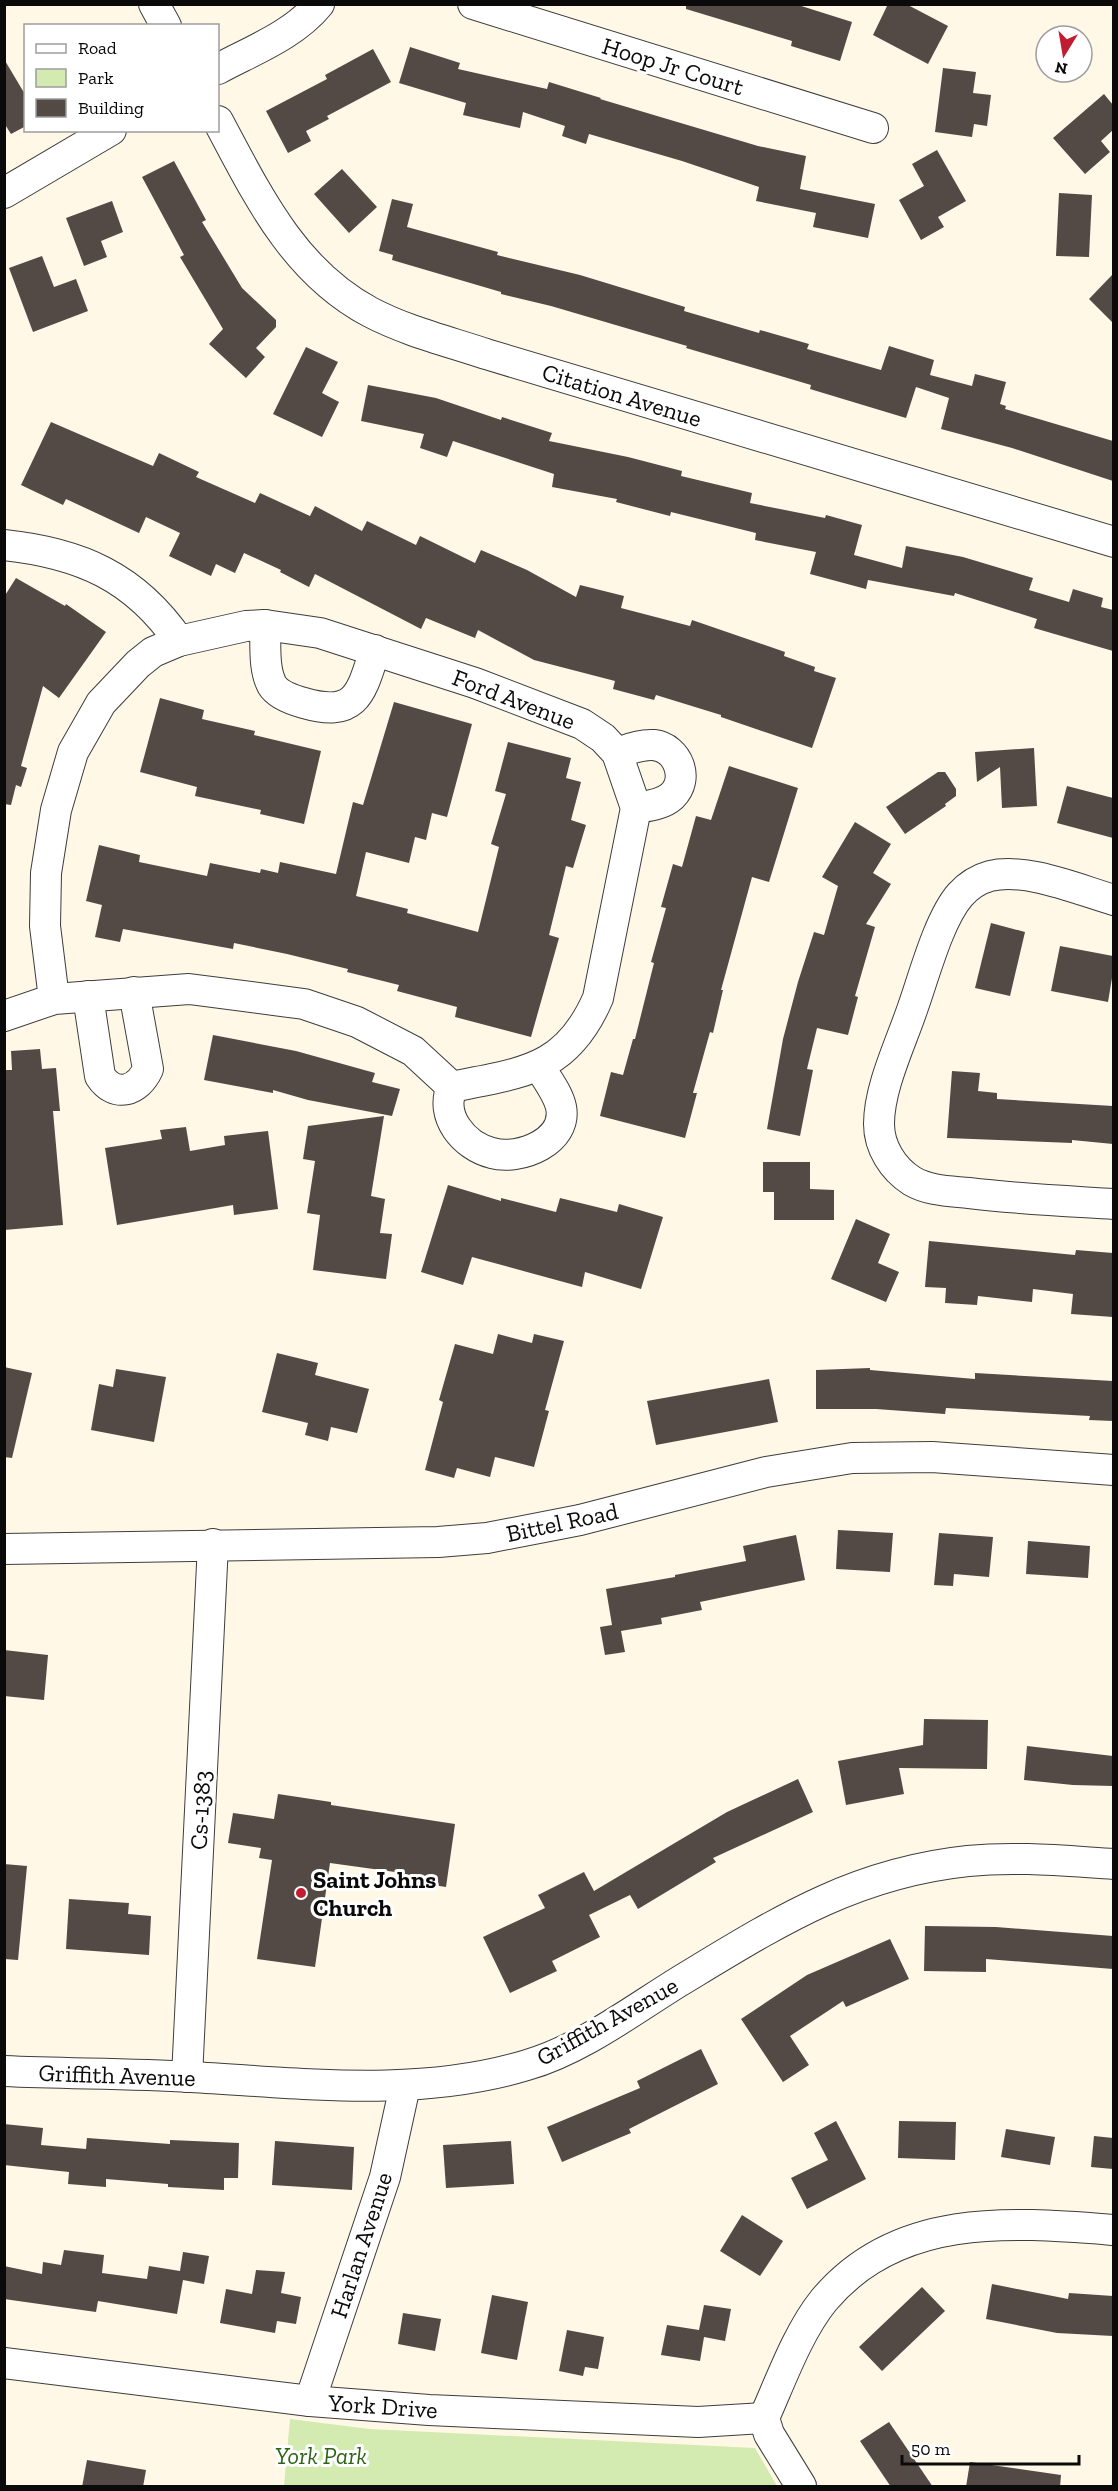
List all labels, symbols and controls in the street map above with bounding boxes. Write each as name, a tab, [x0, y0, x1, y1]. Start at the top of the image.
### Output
legend	[24, 24, 219, 132]
north arrow	[1034, 24, 1094, 84]
street label: Hoop Jr Court	[599, 31, 747, 101]
text: Road	[78, 37, 117, 59]
text: N	[1053, 58, 1069, 79]
text: Park	[78, 67, 114, 89]
text: Building	[78, 97, 144, 119]
street label: Citation Avenue	[539, 357, 705, 433]
street label: Ford Avenue	[448, 662, 580, 736]
street label: Bittel Road	[503, 1496, 621, 1548]
street label: Cs-1383	[183, 1770, 217, 1850]
place label: Saint Johns Church	[313, 1865, 436, 1922]
marker: Saint Johns Church	[294, 1886, 308, 1900]
street label: Griffith Avenue	[531, 1970, 683, 2072]
street label: Griffith Avenue	[38, 2058, 196, 2092]
street label: Harlan Avenue	[324, 2168, 398, 2322]
street label: York Drive	[326, 2388, 439, 2424]
scale bar	[902, 2428, 1079, 2466]
text: 50 m	[911, 2438, 951, 2460]
park label: York Park	[275, 2441, 367, 2470]

